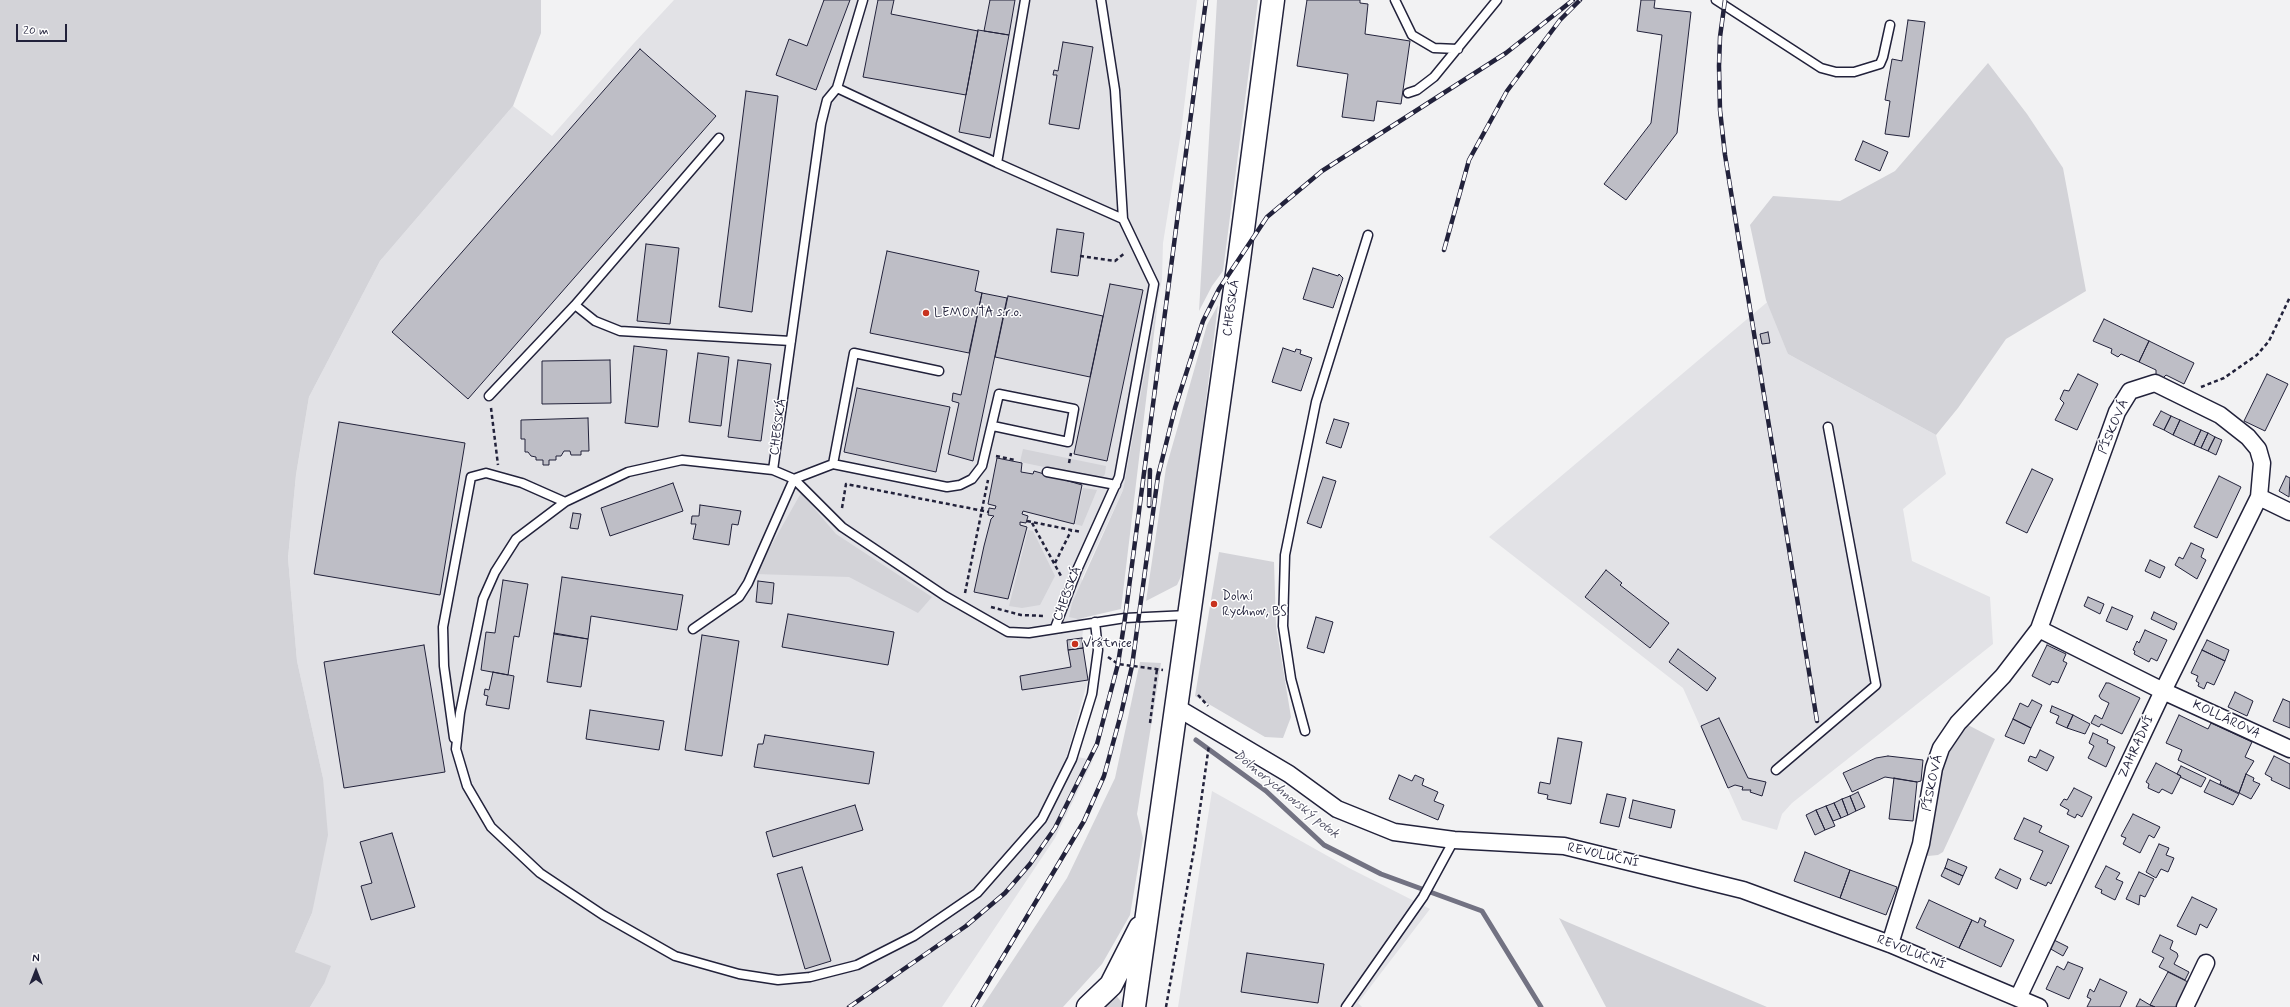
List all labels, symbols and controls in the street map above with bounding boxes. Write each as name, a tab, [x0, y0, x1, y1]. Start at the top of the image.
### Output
scale bar	[18, 16, 69, 42]
text: 20 m	[23, 23, 49, 39]
street label: CHEBSKÁ	[1220, 279, 1244, 337]
place label: LEMONTA s.r.o.	[934, 305, 1022, 321]
marker: LEMONTA s.r.o.	[921, 308, 931, 318]
street label: PÍSKOVÁ	[2096, 397, 2132, 457]
street label: CHEBSKÁ	[767, 398, 791, 456]
street label: CHEBSKÁ	[1050, 565, 1086, 623]
place label: Dolní Rychnov, BS	[1222, 589, 1287, 620]
marker: Dolní Rychnov, BS	[1209, 599, 1219, 609]
place label: Vrátnice	[1083, 636, 1132, 652]
marker: Vrátnice	[1070, 639, 1080, 649]
street label: KOLLÁROVA	[2190, 697, 2262, 743]
street label: ZAHRADNÍ	[2116, 713, 2158, 781]
water label: Dolnorychnovský potok	[1230, 747, 1342, 843]
street label: PÍSKOVÁ	[1919, 753, 1947, 813]
street label: REVOLUČNÍ	[1566, 840, 1640, 872]
street label: REVOLUČNÍ	[1874, 932, 1948, 974]
north arrow	[16, 951, 56, 991]
text: N	[32, 952, 40, 966]

